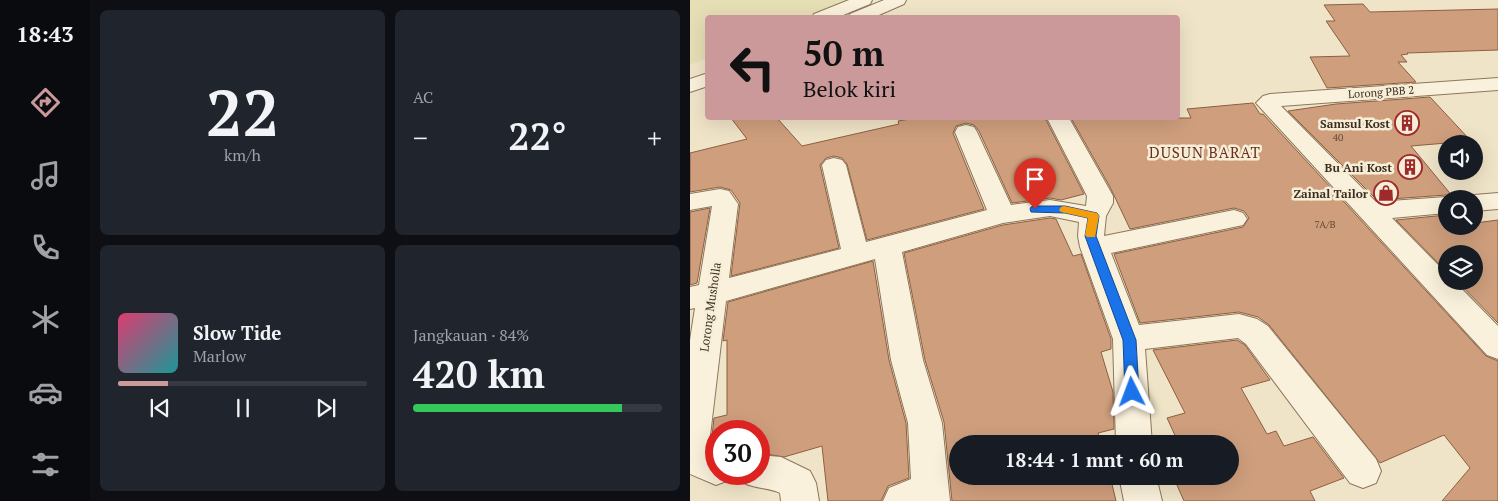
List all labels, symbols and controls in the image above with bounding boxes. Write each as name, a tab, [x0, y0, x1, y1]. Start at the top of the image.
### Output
text: 18:43	[16, 19, 74, 48]
text: 50 m	[803, 30, 884, 76]
icon: left	[720, 35, 785, 100]
text: 22	[206, 68, 279, 155]
text: Belok kiri	[803, 74, 896, 103]
street label: Lorong PBB 2	[1348, 83, 1415, 101]
icon: directions	[28, 85, 63, 120]
text: AC	[413, 86, 433, 108]
building icon: Samsul Kost	[1394, 110, 1420, 136]
text: 22°	[508, 111, 567, 161]
place label: Samsul Kost	[1320, 116, 1390, 131]
text: −	[413, 119, 428, 156]
text: +	[647, 119, 662, 156]
house number: 40	[1333, 131, 1343, 144]
map controls	[1438, 135, 1483, 290]
button: sound	[1438, 135, 1483, 180]
district label: DUSUN BARAT	[1149, 142, 1261, 162]
text: km/h	[224, 144, 261, 166]
building icon: Bu Ani Kost	[1397, 154, 1423, 180]
icon: music	[28, 158, 63, 193]
pin	[1014, 158, 1056, 209]
place label: Bu Ani Kost	[1325, 160, 1392, 175]
icon: arrive	[1021, 165, 1049, 193]
shop icon: Zainal Tailor	[1373, 180, 1399, 206]
place label: Zainal Tailor	[1293, 186, 1369, 201]
button: search	[1438, 190, 1483, 235]
house number: 7A/B	[1314, 218, 1336, 231]
icon: phone	[28, 230, 63, 265]
button: layers	[1438, 245, 1483, 290]
street label: Lorong Musholla	[696, 261, 724, 353]
icon: climate	[28, 302, 63, 337]
text: Slow Tide	[193, 320, 282, 345]
text: Jangkauan · 84%	[413, 324, 529, 346]
text: Marlow	[193, 345, 246, 367]
text: 420 km	[413, 349, 545, 399]
position arrow	[1105, 365, 1157, 417]
icon: car	[28, 375, 63, 410]
icon: previous	[146, 394, 174, 422]
icon: pause	[229, 394, 257, 422]
icon: next	[312, 394, 340, 422]
speed limit sign: 30	[705, 420, 770, 485]
icon: filters	[28, 447, 63, 482]
text: 18:44 · 1 mnt · 60 m	[1005, 447, 1183, 472]

